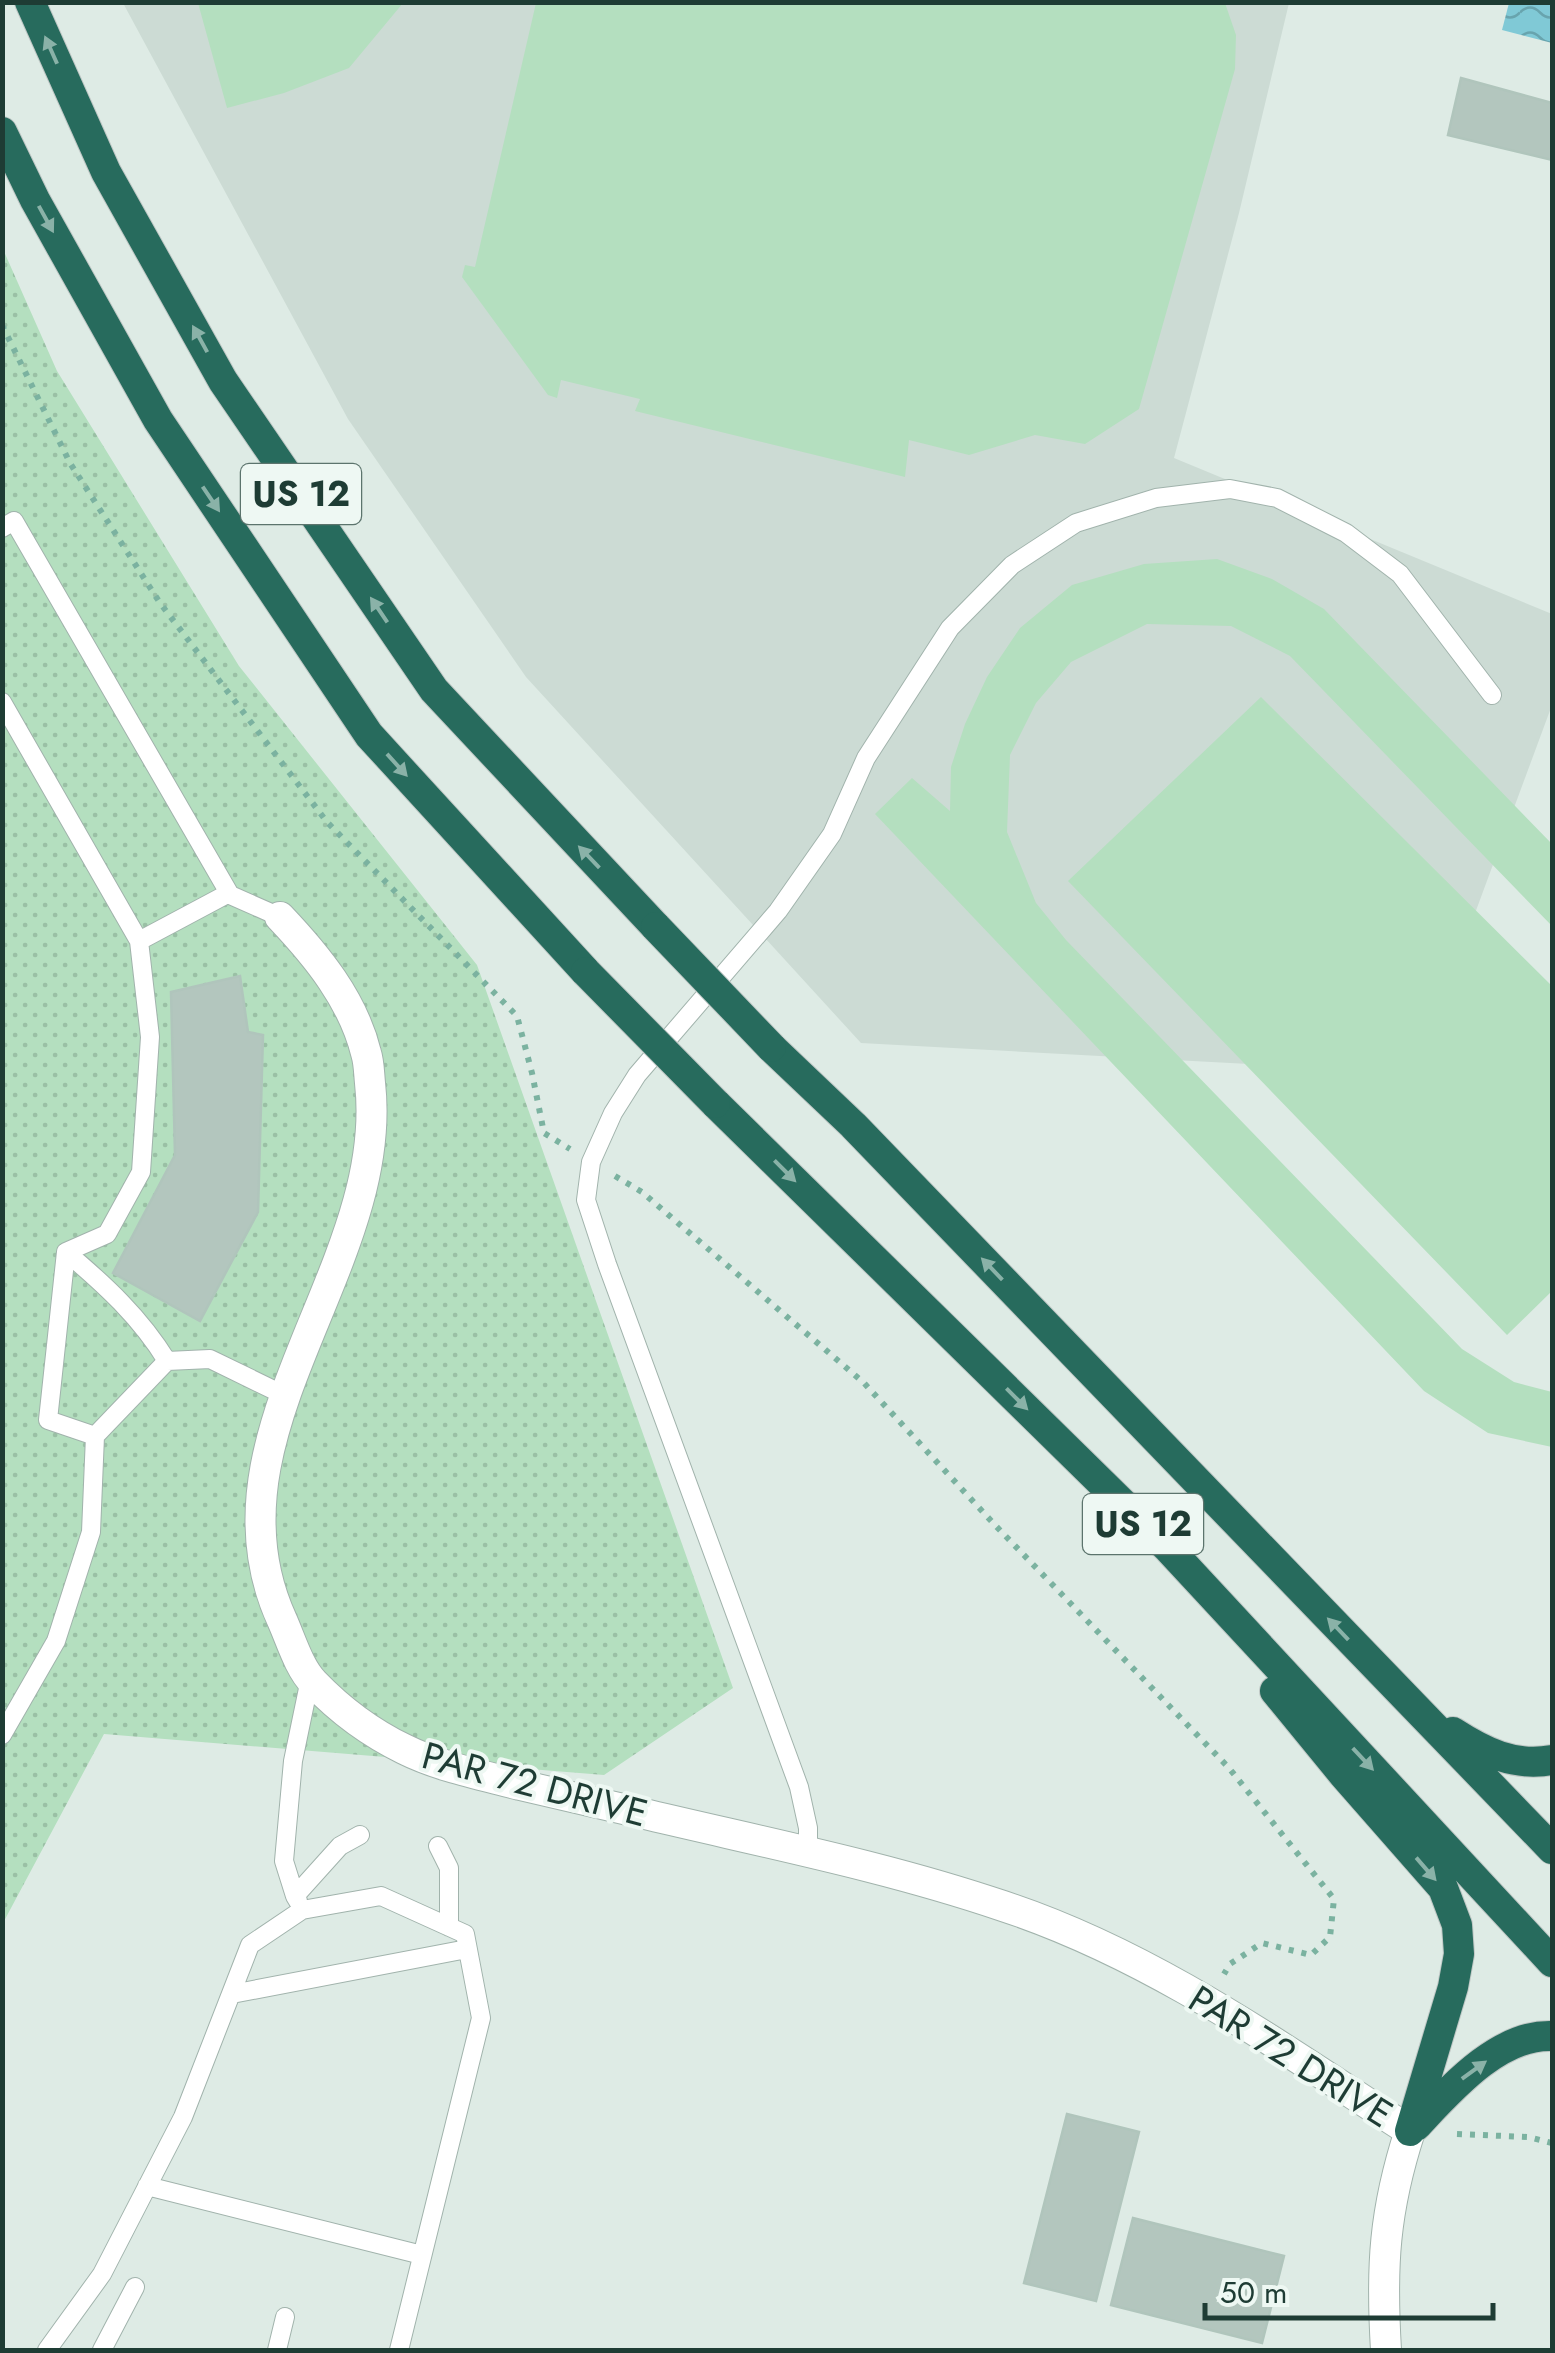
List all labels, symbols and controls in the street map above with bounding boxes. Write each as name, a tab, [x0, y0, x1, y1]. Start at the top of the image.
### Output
one-way arrow	[43, 35, 59, 65]
one-way arrow	[36, 205, 54, 233]
one-way arrow	[191, 325, 209, 353]
road number: US 12	[241, 464, 361, 524]
one-way arrow	[201, 485, 219, 512]
one-way arrow	[370, 596, 389, 623]
one-way arrow	[385, 752, 407, 777]
one-way arrow	[578, 846, 601, 870]
one-way arrow	[772, 1159, 796, 1182]
one-way arrow	[980, 1257, 1004, 1281]
one-way arrow	[1004, 1387, 1028, 1410]
road number: US 12	[1083, 1494, 1203, 1554]
one-way arrow	[1327, 1617, 1351, 1641]
street label: PAR 72 DRIVE	[416, 1728, 654, 1840]
one-way arrow	[1352, 1746, 1374, 1771]
one-way arrow	[1415, 1856, 1437, 1881]
street label: PAR 72 DRIVE	[1178, 1971, 1404, 2141]
one-way arrow	[1461, 2061, 1487, 2081]
scale bar	[1205, 2258, 1492, 2320]
text: 50 m	[1220, 2271, 1287, 2314]

